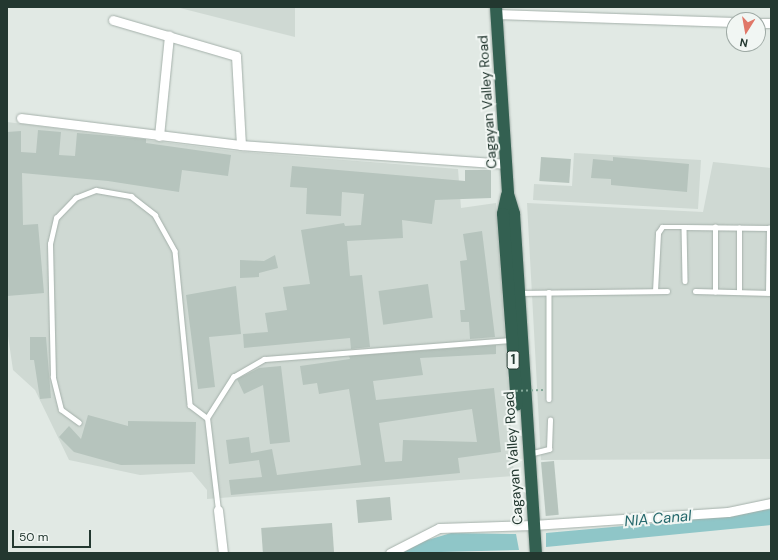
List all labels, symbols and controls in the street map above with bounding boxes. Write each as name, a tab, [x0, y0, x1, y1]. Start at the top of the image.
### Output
north arrow	[726, 12, 766, 52]
street label: Cagayan Valley Road	[474, 35, 500, 169]
text: N	[739, 35, 749, 50]
road number: 1	[506, 349, 520, 371]
street label: Cagayan Valley Road	[500, 391, 526, 525]
water label: NIA Canal	[624, 507, 692, 531]
scale bar	[14, 522, 93, 548]
text: 50 m	[19, 529, 48, 545]

